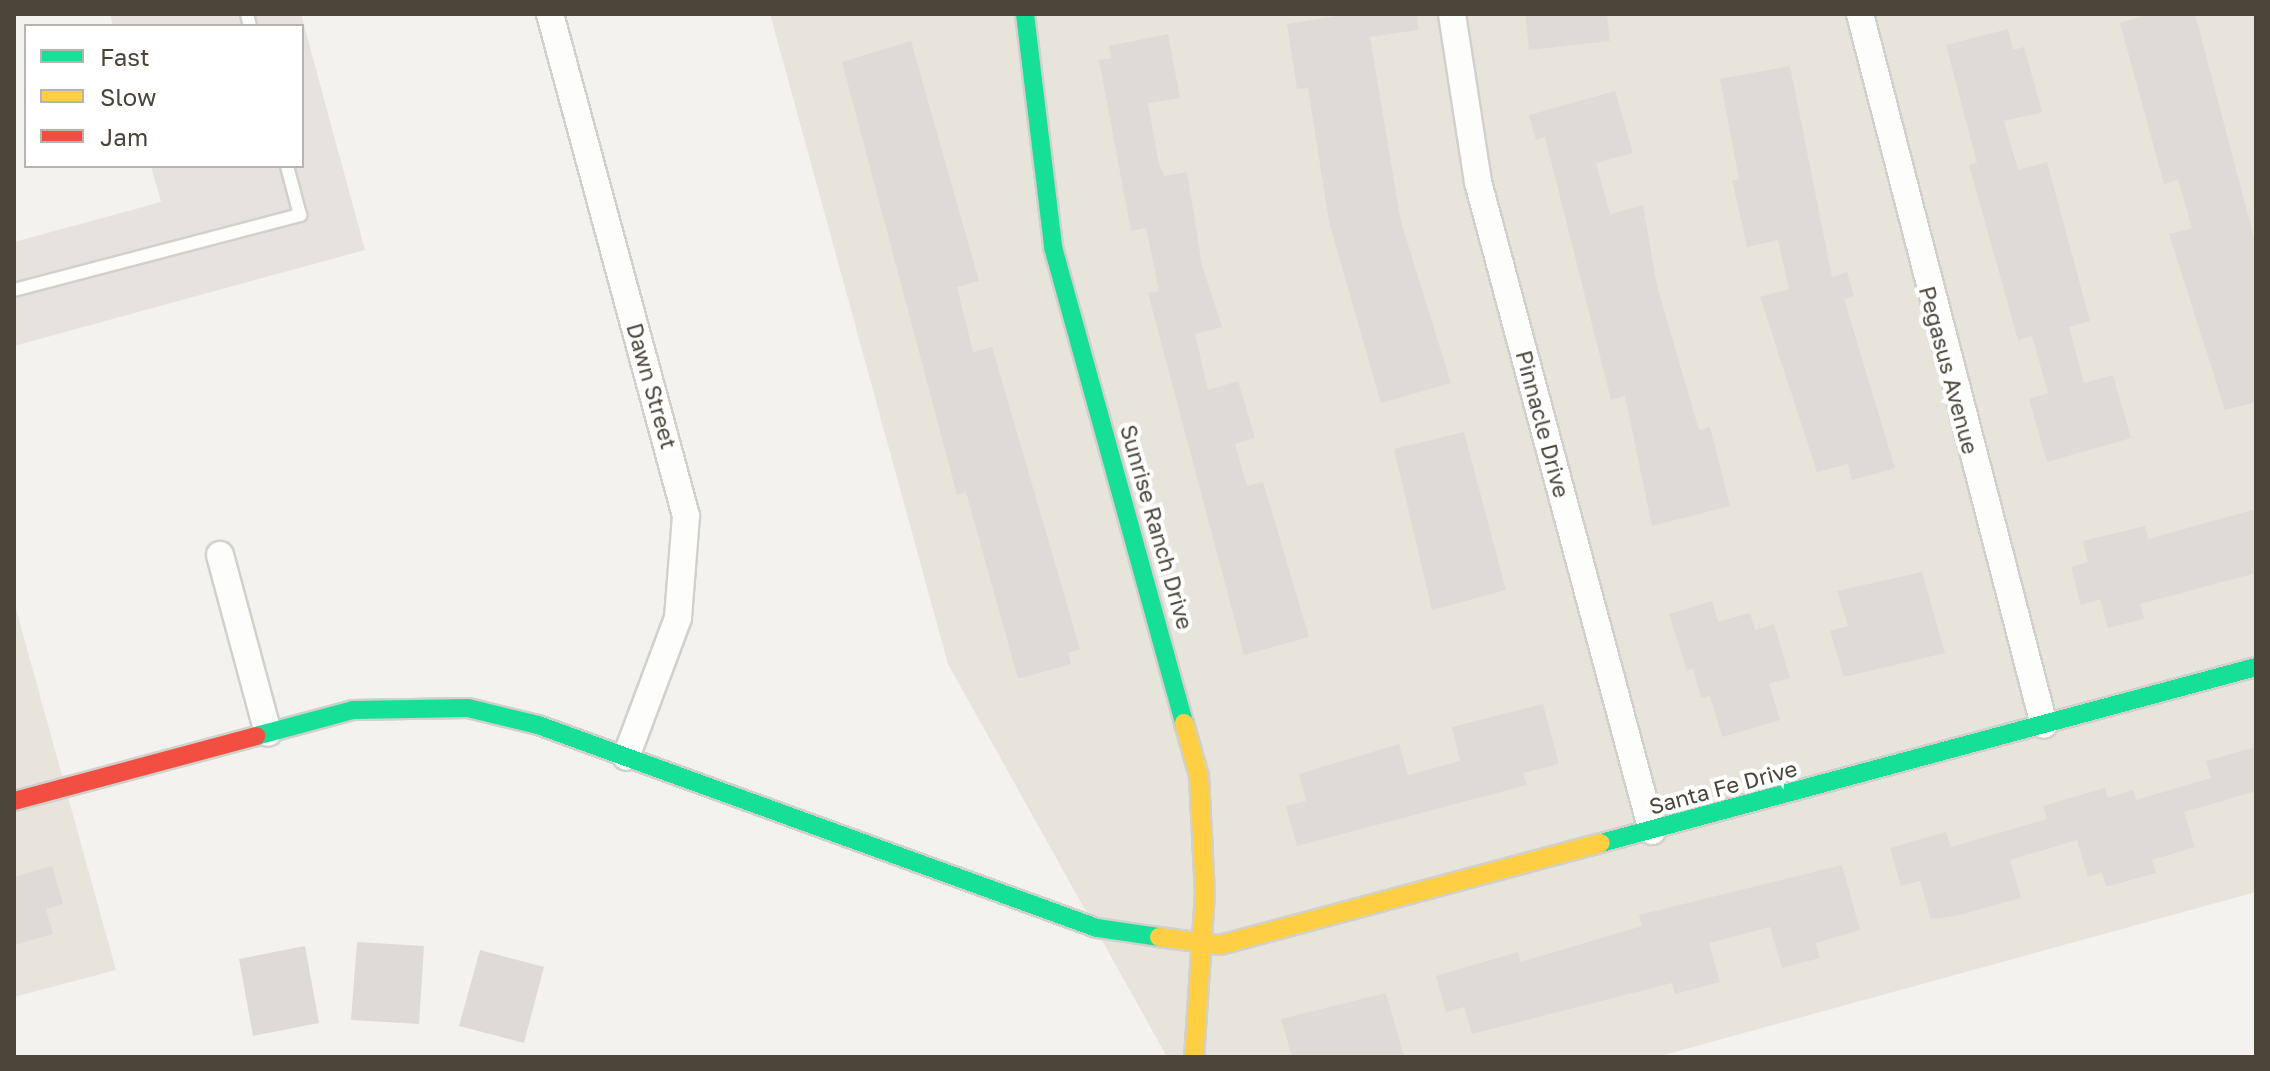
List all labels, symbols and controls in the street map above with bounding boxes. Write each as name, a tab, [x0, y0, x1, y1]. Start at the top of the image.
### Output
legend	[24, 24, 304, 168]
text: Fast	[100, 42, 150, 71]
text: Slow	[100, 82, 156, 111]
text: Jam	[100, 122, 148, 151]
street label: Pegasus Avenue	[1914, 283, 1984, 457]
street label: Dawn Street	[621, 320, 683, 452]
street label: Pinnacle Drive	[1511, 347, 1575, 501]
street label: Sunrise Ranch Drive	[1115, 422, 1199, 632]
street label: Santa Fe Drive	[1646, 755, 1800, 819]

